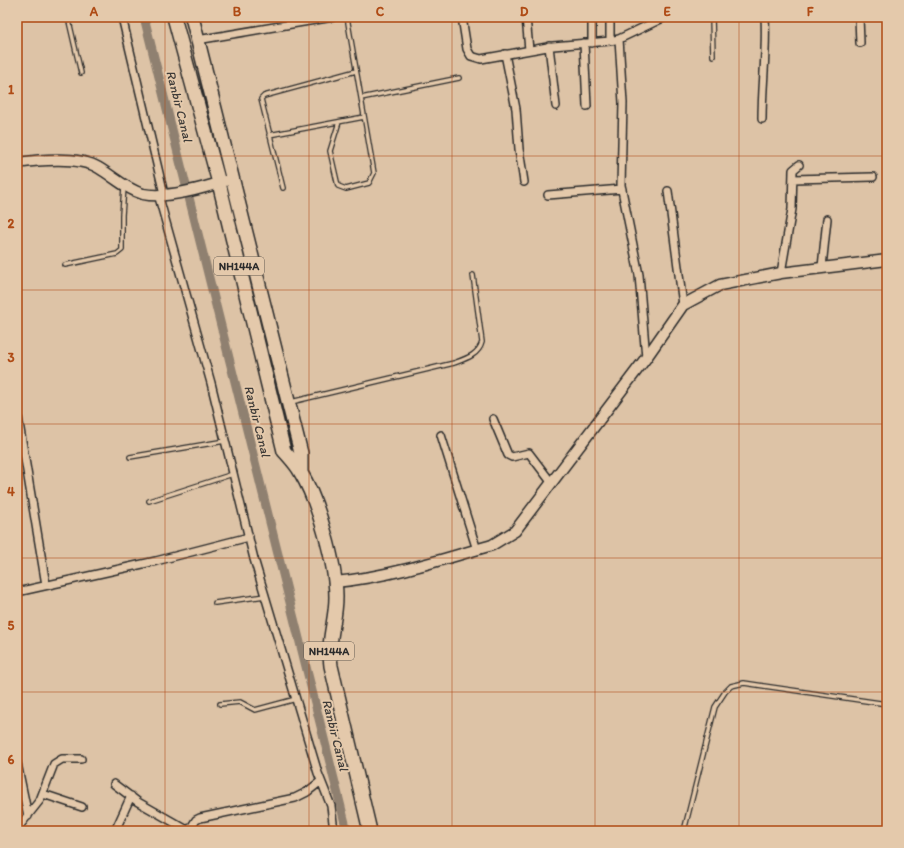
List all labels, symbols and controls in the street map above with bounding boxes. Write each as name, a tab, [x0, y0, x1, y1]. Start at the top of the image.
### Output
text: A	[89, 4, 99, 19]
text: B	[233, 4, 242, 19]
text: C	[376, 4, 385, 19]
text: D	[520, 4, 529, 19]
text: E	[663, 4, 671, 19]
text: F	[807, 4, 814, 19]
water label: Ranbir Canal	[163, 69, 196, 145]
text: 1	[8, 82, 14, 97]
text: 2	[8, 216, 15, 231]
road number: NH144A	[214, 257, 264, 275]
text: 3	[7, 350, 15, 365]
water label: Ranbir Canal	[241, 384, 274, 460]
text: 4	[7, 484, 15, 499]
text: 5	[8, 618, 15, 633]
road number: NH144A	[304, 642, 354, 660]
water label: Ranbir Canal	[319, 698, 352, 774]
text: 6	[8, 752, 15, 767]

